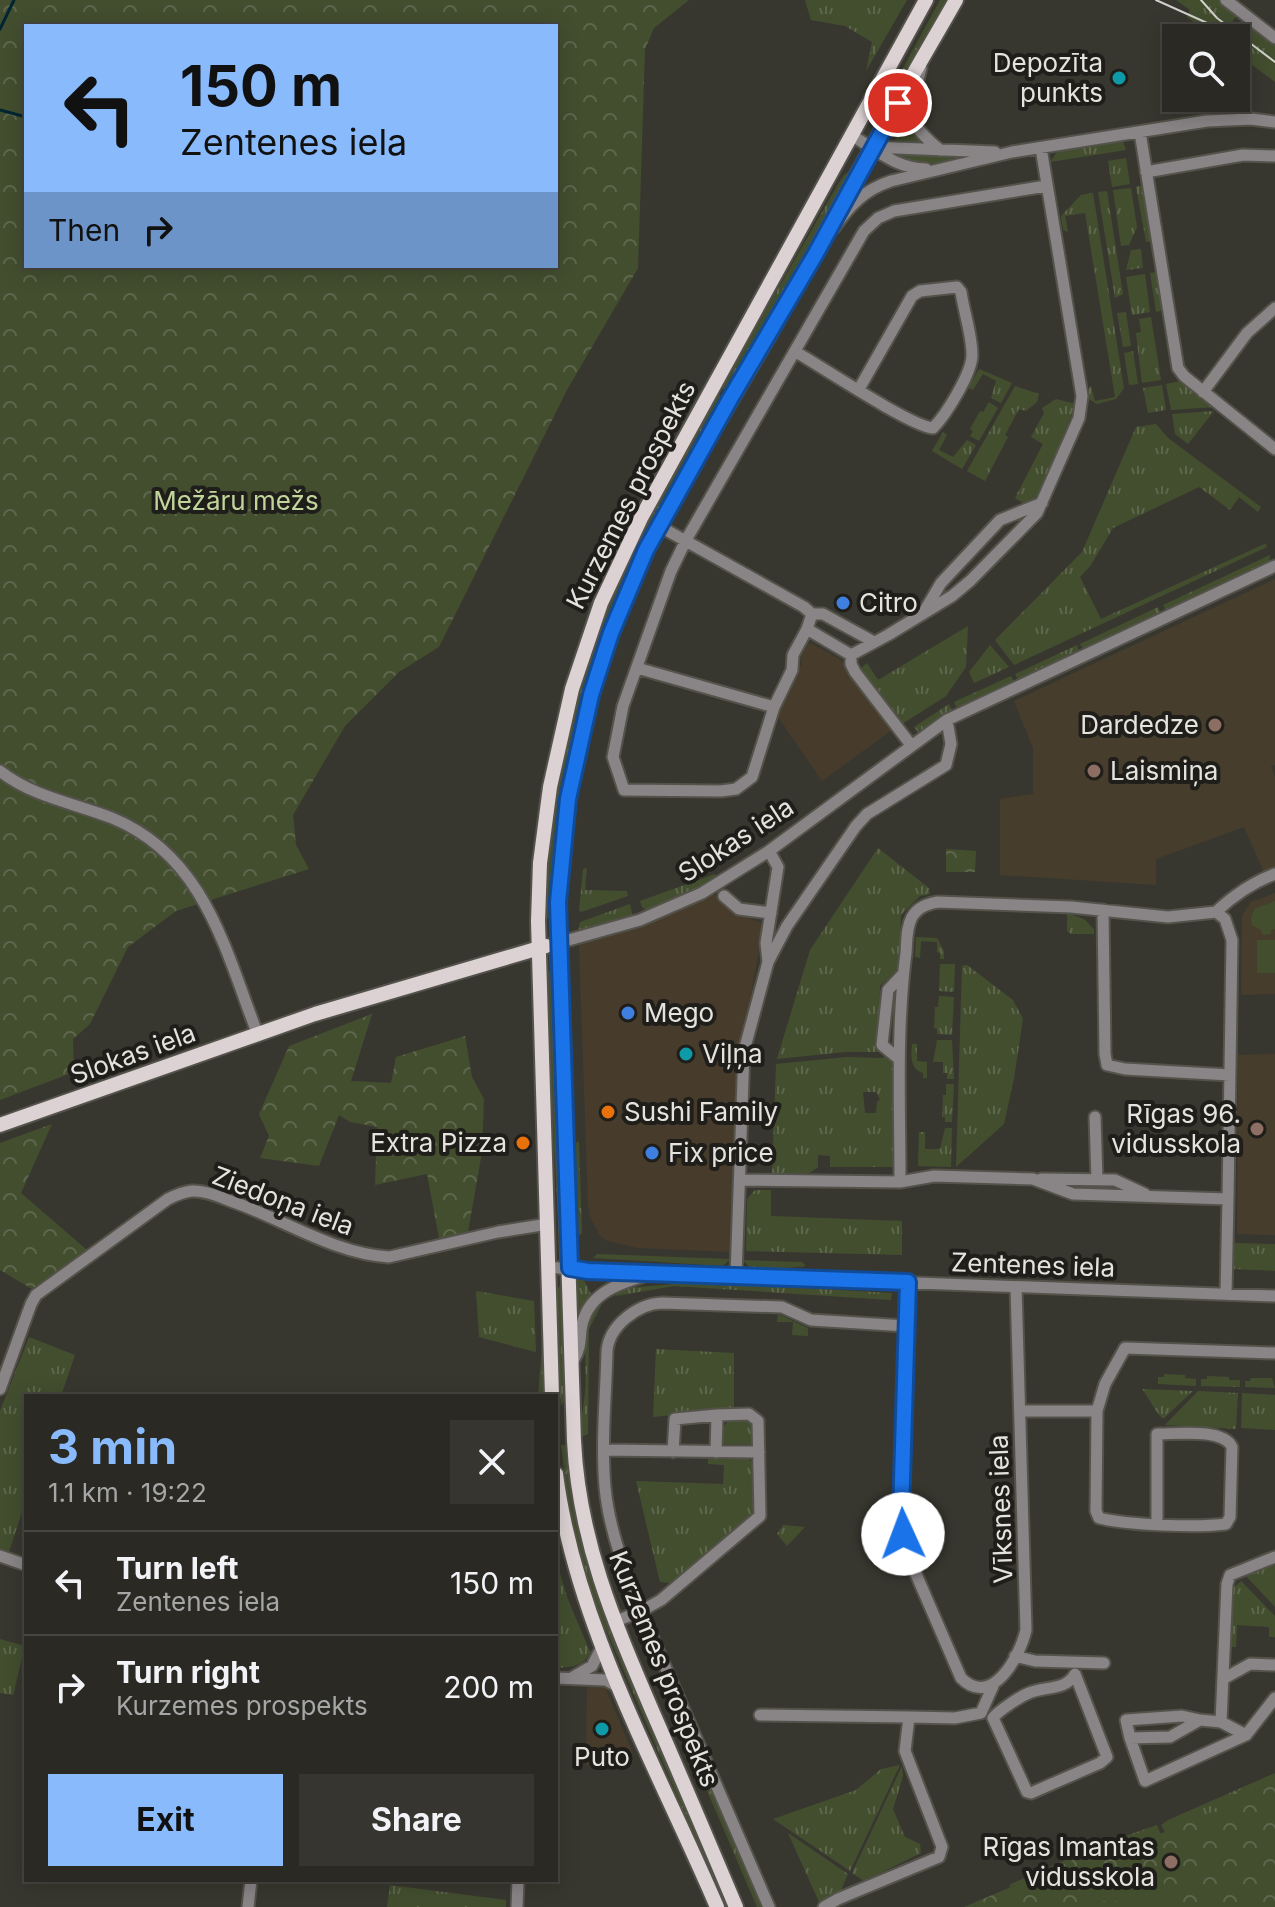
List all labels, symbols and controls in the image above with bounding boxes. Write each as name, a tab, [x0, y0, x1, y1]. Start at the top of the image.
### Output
map controls	[1162, 24, 1250, 112]
button: search	[1162, 24, 1250, 112]
place label: Depozīta punkts	[993, 47, 1103, 108]
text: 150 m	[180, 52, 342, 120]
icon: left	[48, 56, 152, 160]
pin	[864, 69, 932, 137]
marker: Depozīta punkts	[1110, 69, 1128, 87]
icon: arrive	[876, 81, 920, 125]
text: Zentenes iela	[180, 120, 407, 164]
icon: right	[136, 208, 180, 252]
text: Then	[48, 212, 120, 248]
street label: Kurzemes prospekts	[560, 376, 702, 614]
park label: Mežāru mežs	[153, 485, 319, 516]
place label: Citro	[859, 587, 918, 618]
marker: Citro	[834, 594, 852, 612]
place label: Dardedze	[1080, 709, 1199, 740]
marker: Dardedze	[1206, 716, 1224, 734]
place label: Laismiņa	[1110, 755, 1218, 787]
marker: Laismiņa	[1085, 762, 1103, 780]
street label: Slokas iela	[672, 791, 799, 888]
place label: Mego	[644, 997, 714, 1028]
marker: Mego	[619, 1004, 637, 1022]
street label: Slokas iela	[66, 1017, 200, 1090]
place label: Viļņa	[702, 1038, 763, 1070]
marker: Viļņa	[677, 1045, 695, 1063]
place label: Sushi Family	[624, 1096, 778, 1127]
place label: Rīgas 96. vidusskola	[1111, 1098, 1241, 1159]
marker: Sushi Family	[599, 1103, 617, 1121]
marker: Rīgas 96. vidusskola	[1248, 1120, 1266, 1138]
place label: Extra Pizza	[370, 1127, 507, 1158]
marker: Extra Pizza	[514, 1134, 532, 1152]
place label: Fix price	[668, 1137, 774, 1168]
marker: Fix price	[643, 1144, 661, 1162]
street label: Ziedoņa iela	[208, 1159, 358, 1243]
street label: Zentenes iela	[950, 1246, 1116, 1283]
text: 3 min	[48, 1417, 177, 1476]
button: close	[450, 1420, 534, 1504]
street label: Vīksnes iela	[982, 1434, 1019, 1584]
text: 1.1 km · 19:22	[48, 1477, 207, 1508]
position arrow	[861, 1492, 945, 1576]
street label: Kurzemes prospekts	[603, 1546, 726, 1791]
text: Turn left	[116, 1550, 238, 1586]
icon: left	[48, 1561, 92, 1605]
text: 150 m	[450, 1565, 534, 1601]
text: Zentenes iela	[116, 1586, 280, 1617]
text: Turn right	[116, 1654, 260, 1690]
icon: right	[48, 1665, 92, 1709]
text: 200 m	[443, 1669, 534, 1705]
text: Kurzemes prospekts	[116, 1690, 368, 1721]
marker: Puto	[593, 1720, 611, 1738]
place label: Puto	[574, 1741, 630, 1772]
button: Exit	[48, 1774, 283, 1866]
button: Share	[299, 1774, 534, 1866]
place label: Rīgas Imantas vidusskola	[983, 1831, 1155, 1892]
marker: Rīgas Imantas vidusskola	[1162, 1853, 1180, 1871]

